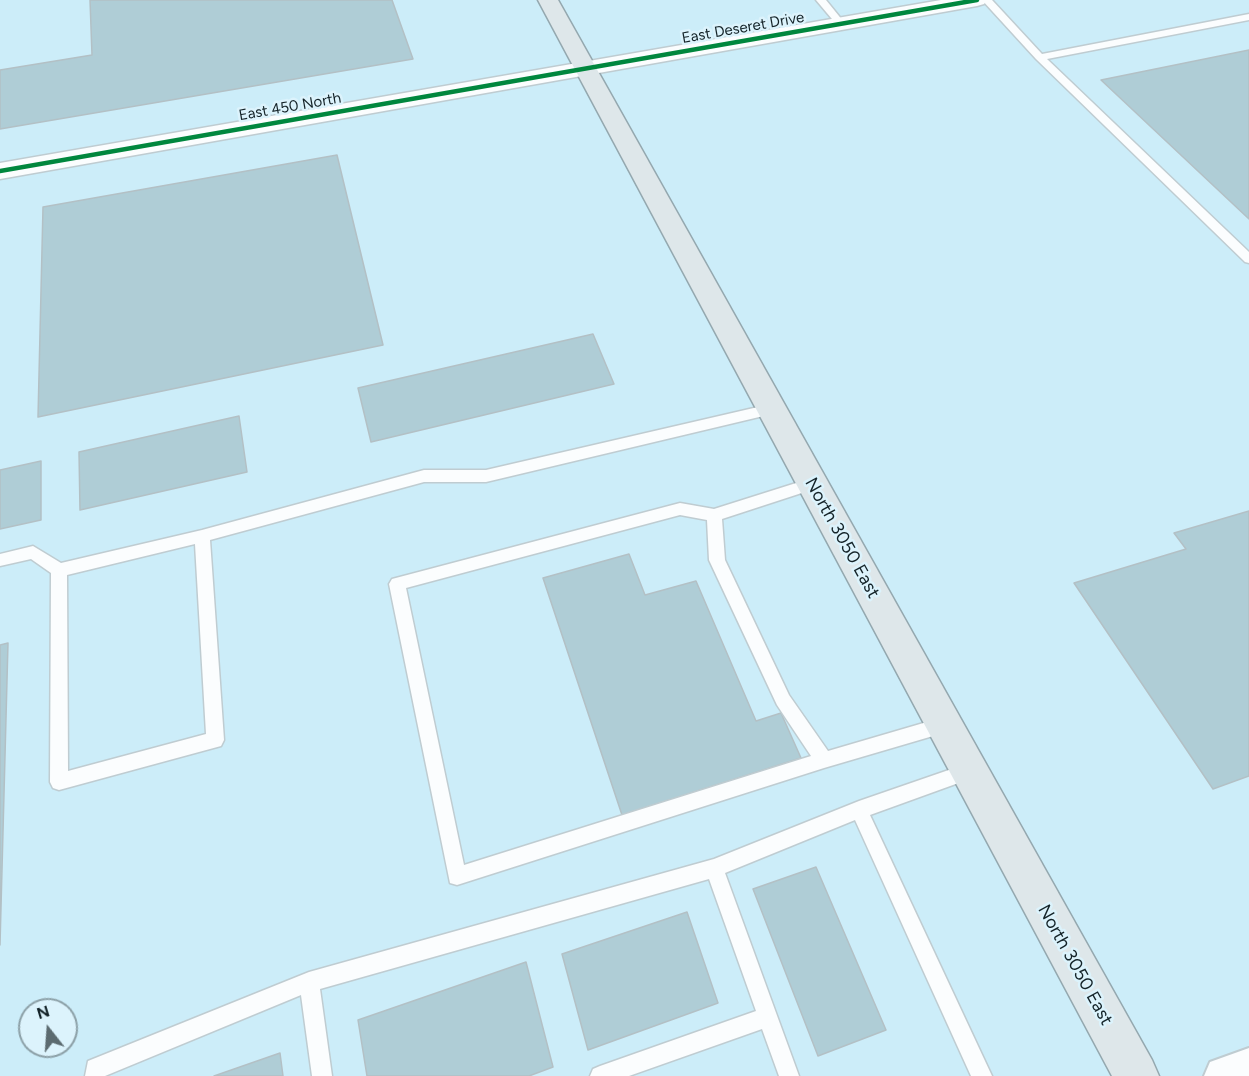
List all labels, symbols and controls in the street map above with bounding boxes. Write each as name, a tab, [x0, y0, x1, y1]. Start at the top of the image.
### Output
street label: East Deseret Drive	[680, 8, 806, 48]
street label: East 450 North	[237, 89, 343, 125]
street label: North 3050 East	[800, 474, 884, 602]
street label: North 3050 East	[1033, 901, 1117, 1029]
north arrow	[18, 998, 78, 1058]
text: N	[34, 1001, 52, 1023]

